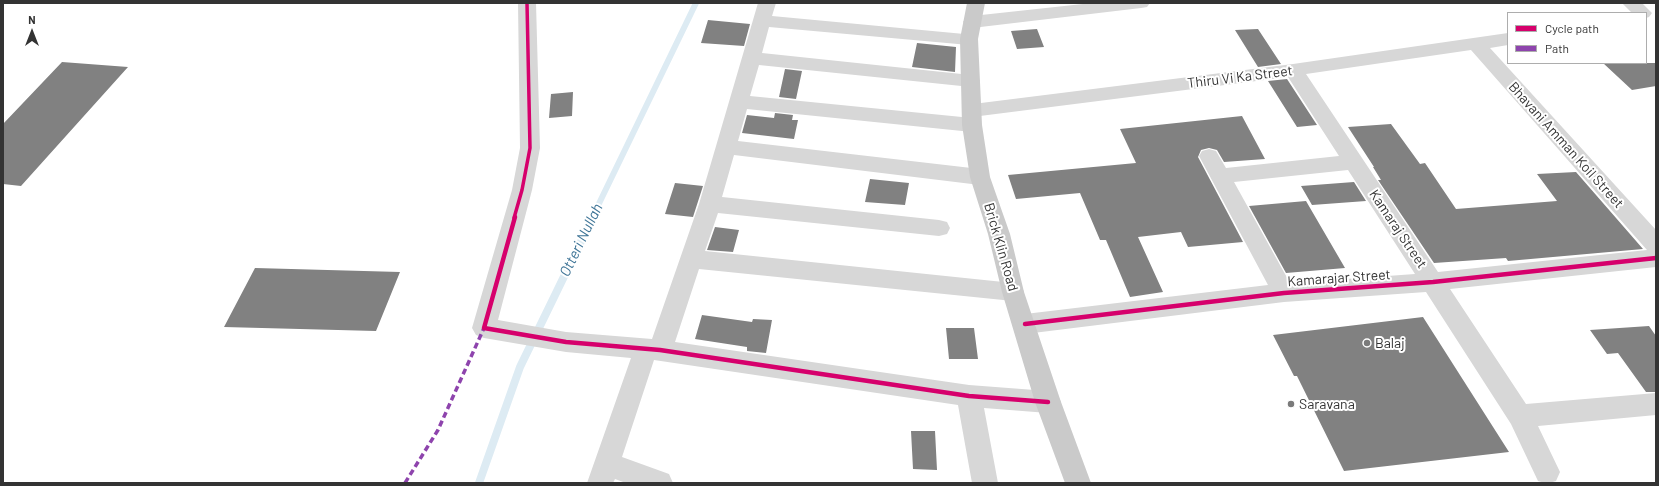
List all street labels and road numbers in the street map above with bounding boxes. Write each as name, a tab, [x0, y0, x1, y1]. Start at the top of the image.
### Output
street label: Thiru Vi Ka Street	[1186, 62, 1294, 92]
street label: Bhavani Amman Koil Street	[1505, 78, 1627, 212]
street label: Kamaraj Street	[1366, 187, 1430, 271]
street label: Brick Klin Road	[980, 201, 1022, 293]
street label: Kamarajar Street	[1287, 266, 1391, 290]

